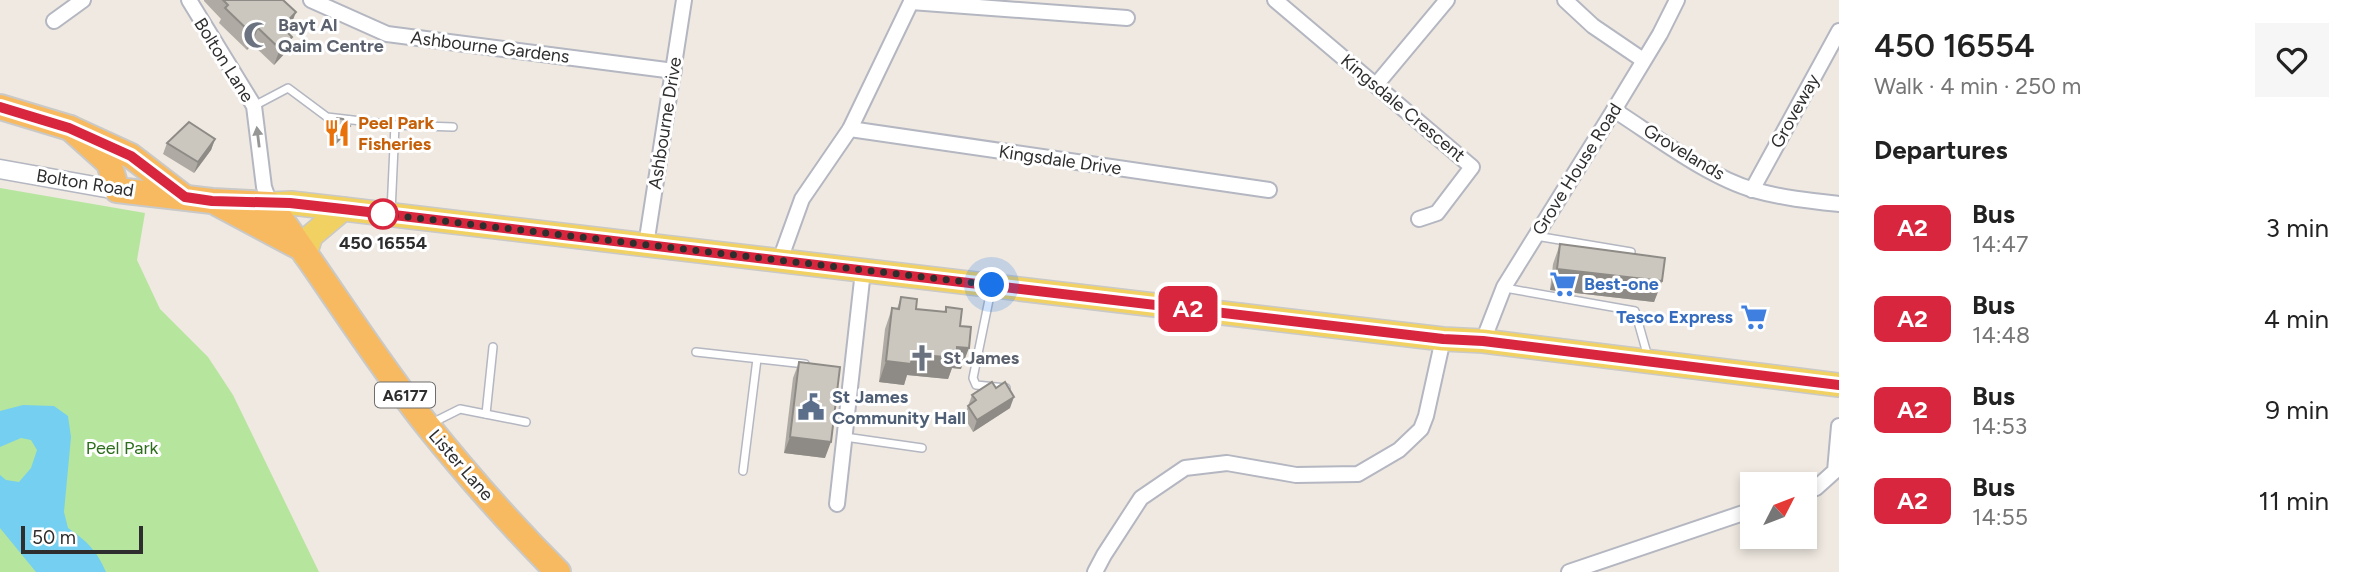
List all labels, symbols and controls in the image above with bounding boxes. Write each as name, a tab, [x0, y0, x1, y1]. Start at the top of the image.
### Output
street label: Bolton Lane	[189, 14, 259, 106]
place label: Bayt Al Qaim Centre	[278, 14, 384, 57]
mosque icon: Bayt Al Qaim Centre	[242, 20, 272, 50]
button: heart	[2255, 23, 2329, 97]
street label: Ashbourne Gardens	[409, 26, 571, 68]
text: 450 16554	[1874, 26, 2035, 65]
street label: Kingsdale Crescent	[1336, 49, 1470, 167]
street label: Ashbourne Drive	[644, 55, 686, 191]
street label: Groveway	[1766, 70, 1825, 152]
text: Walk · 4 min · 250 m	[1874, 72, 2081, 100]
street label: Grove House Road	[1528, 99, 1626, 239]
place label: Peel Park Fisheries	[358, 112, 434, 155]
restaurant icon: Peel Park Fisheries	[322, 118, 352, 148]
street label: Grovelands	[1639, 119, 1729, 185]
one-way arrow	[253, 126, 264, 148]
text: Departures	[1874, 134, 2008, 166]
street label: Kingsdale Drive	[997, 140, 1123, 180]
street label: Bolton Road	[35, 164, 135, 202]
text: Bus	[1972, 198, 2015, 230]
marker: 450 16554	[368, 199, 398, 229]
text: 3 min	[2266, 212, 2329, 244]
text: A2	[1897, 213, 1928, 242]
text: 14:47	[1972, 230, 2028, 258]
place label: 450 16554	[339, 232, 427, 254]
your location	[974, 267, 1009, 302]
supermarket icon: Best-one	[1548, 269, 1578, 299]
place label: Best-one	[1584, 273, 1659, 295]
line badge: A2	[1156, 286, 1220, 332]
text: Bus	[1972, 289, 2015, 321]
text: A2	[1172, 294, 1204, 323]
supermarket icon: Tesco Express	[1739, 302, 1769, 332]
text: 4 min	[2264, 303, 2329, 335]
text: A2	[1897, 304, 1928, 333]
place label: Tesco Express	[1616, 306, 1734, 328]
text: 14:48	[1972, 321, 2030, 349]
church icon: St James	[907, 343, 937, 373]
place label: St James	[943, 347, 1020, 369]
text: Bus	[1972, 380, 2015, 412]
road number: A6177	[375, 382, 435, 408]
place label: St James Community Hall	[832, 386, 966, 429]
public building icon: St James Community Hall	[796, 392, 826, 422]
text: 9 min	[2265, 394, 2329, 426]
text: A2	[1897, 395, 1928, 424]
text: 14:53	[1972, 412, 2027, 440]
street label: Lister Lane	[424, 425, 498, 505]
park label: Peel Park	[86, 437, 159, 459]
text: Bus	[1972, 471, 2015, 503]
north arrow	[1740, 472, 1816, 550]
map controls	[1740, 472, 1817, 549]
text: 11 min	[2258, 485, 2329, 517]
text: A2	[1897, 486, 1928, 515]
text: 14:55	[1972, 503, 2028, 531]
scale bar	[21, 523, 144, 555]
text: 50 m	[32, 526, 76, 549]

